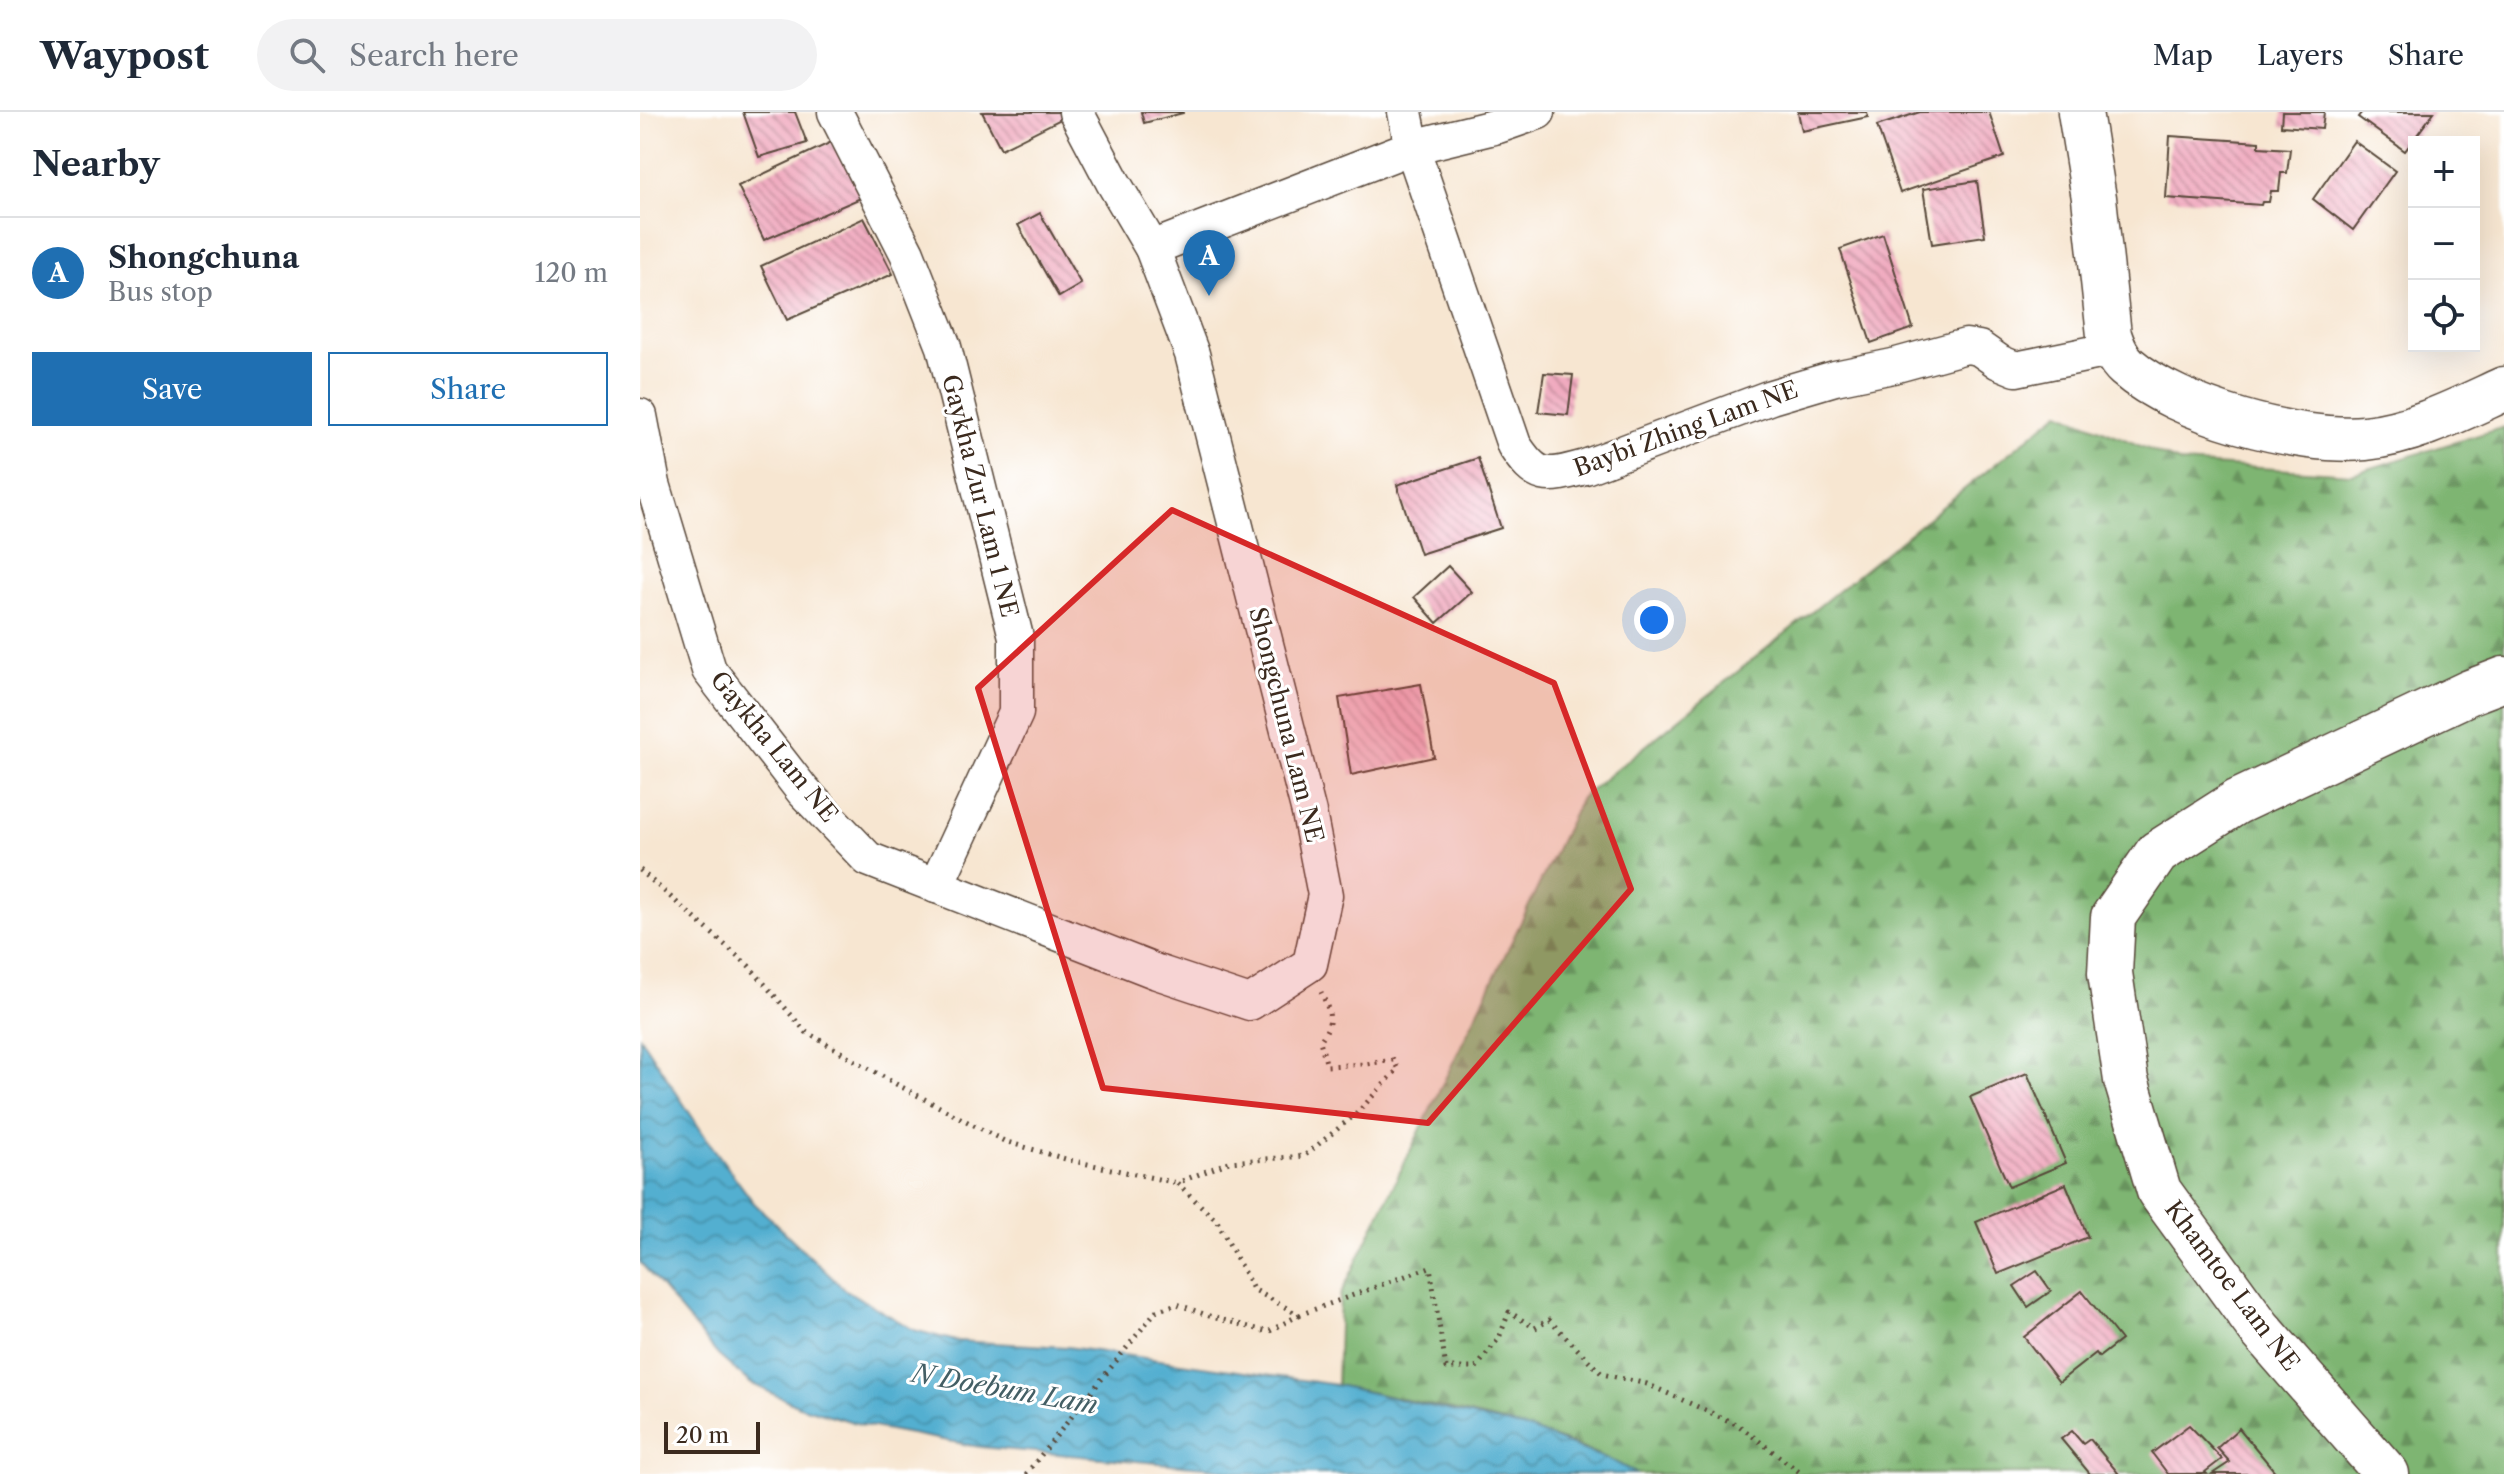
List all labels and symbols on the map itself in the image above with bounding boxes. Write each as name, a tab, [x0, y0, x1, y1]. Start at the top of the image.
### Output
pin: A	[1183, 230, 1235, 296]
street label: Gaykha Zur Lam 1 NE	[936, 372, 1025, 620]
street label: Baybi Zhing Lam NE	[1570, 374, 1802, 483]
your location	[1634, 600, 1674, 640]
street label: Shongchuna Lam NE	[1243, 604, 1330, 845]
street label: Gaykha Lam NE	[705, 665, 844, 828]
street label: Khamtoe Lam NE	[2159, 1195, 2306, 1376]
water label: N Doebum Lam	[908, 1357, 1100, 1421]
scale bar	[664, 1418, 760, 1454]

